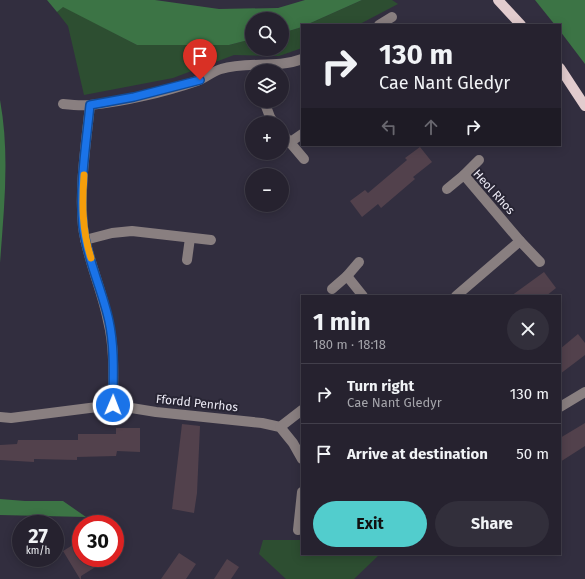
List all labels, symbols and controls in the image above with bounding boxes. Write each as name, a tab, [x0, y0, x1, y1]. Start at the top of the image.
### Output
map controls	[245, 12, 289, 212]
button: search	[245, 12, 289, 56]
text: 130 m	[379, 38, 453, 71]
pin	[183, 39, 217, 80]
icon: right	[313, 40, 365, 92]
icon: arrive	[189, 45, 211, 67]
button: layers	[245, 64, 289, 108]
text: Cae Nant Gledyr	[379, 72, 510, 94]
button: +	[245, 116, 289, 160]
icon: left	[378, 116, 400, 138]
icon: ahead	[420, 116, 442, 138]
icon: right	[462, 116, 484, 138]
street label: Heol Rhos	[470, 167, 518, 218]
button: −	[245, 168, 289, 212]
text: 1 min	[313, 308, 371, 336]
button: close	[507, 308, 549, 350]
text: 180 m · 18:18	[313, 337, 386, 352]
text: Turn right	[347, 377, 414, 395]
icon: right	[313, 383, 335, 405]
position arrow	[92, 384, 134, 426]
text: 130 m	[510, 385, 549, 403]
street label: Ffordd Penrhos	[155, 392, 239, 414]
text: Cae Nant Gledyr	[347, 395, 442, 410]
icon: arrive	[313, 443, 335, 465]
text: Arrive at destination	[347, 445, 488, 463]
text: 50 m	[516, 445, 549, 463]
button: Exit	[313, 501, 427, 547]
button: Share	[435, 501, 549, 547]
speed limit sign: 30	[72, 515, 124, 567]
text: 27	[28, 524, 48, 548]
text: km/h	[26, 545, 50, 557]

